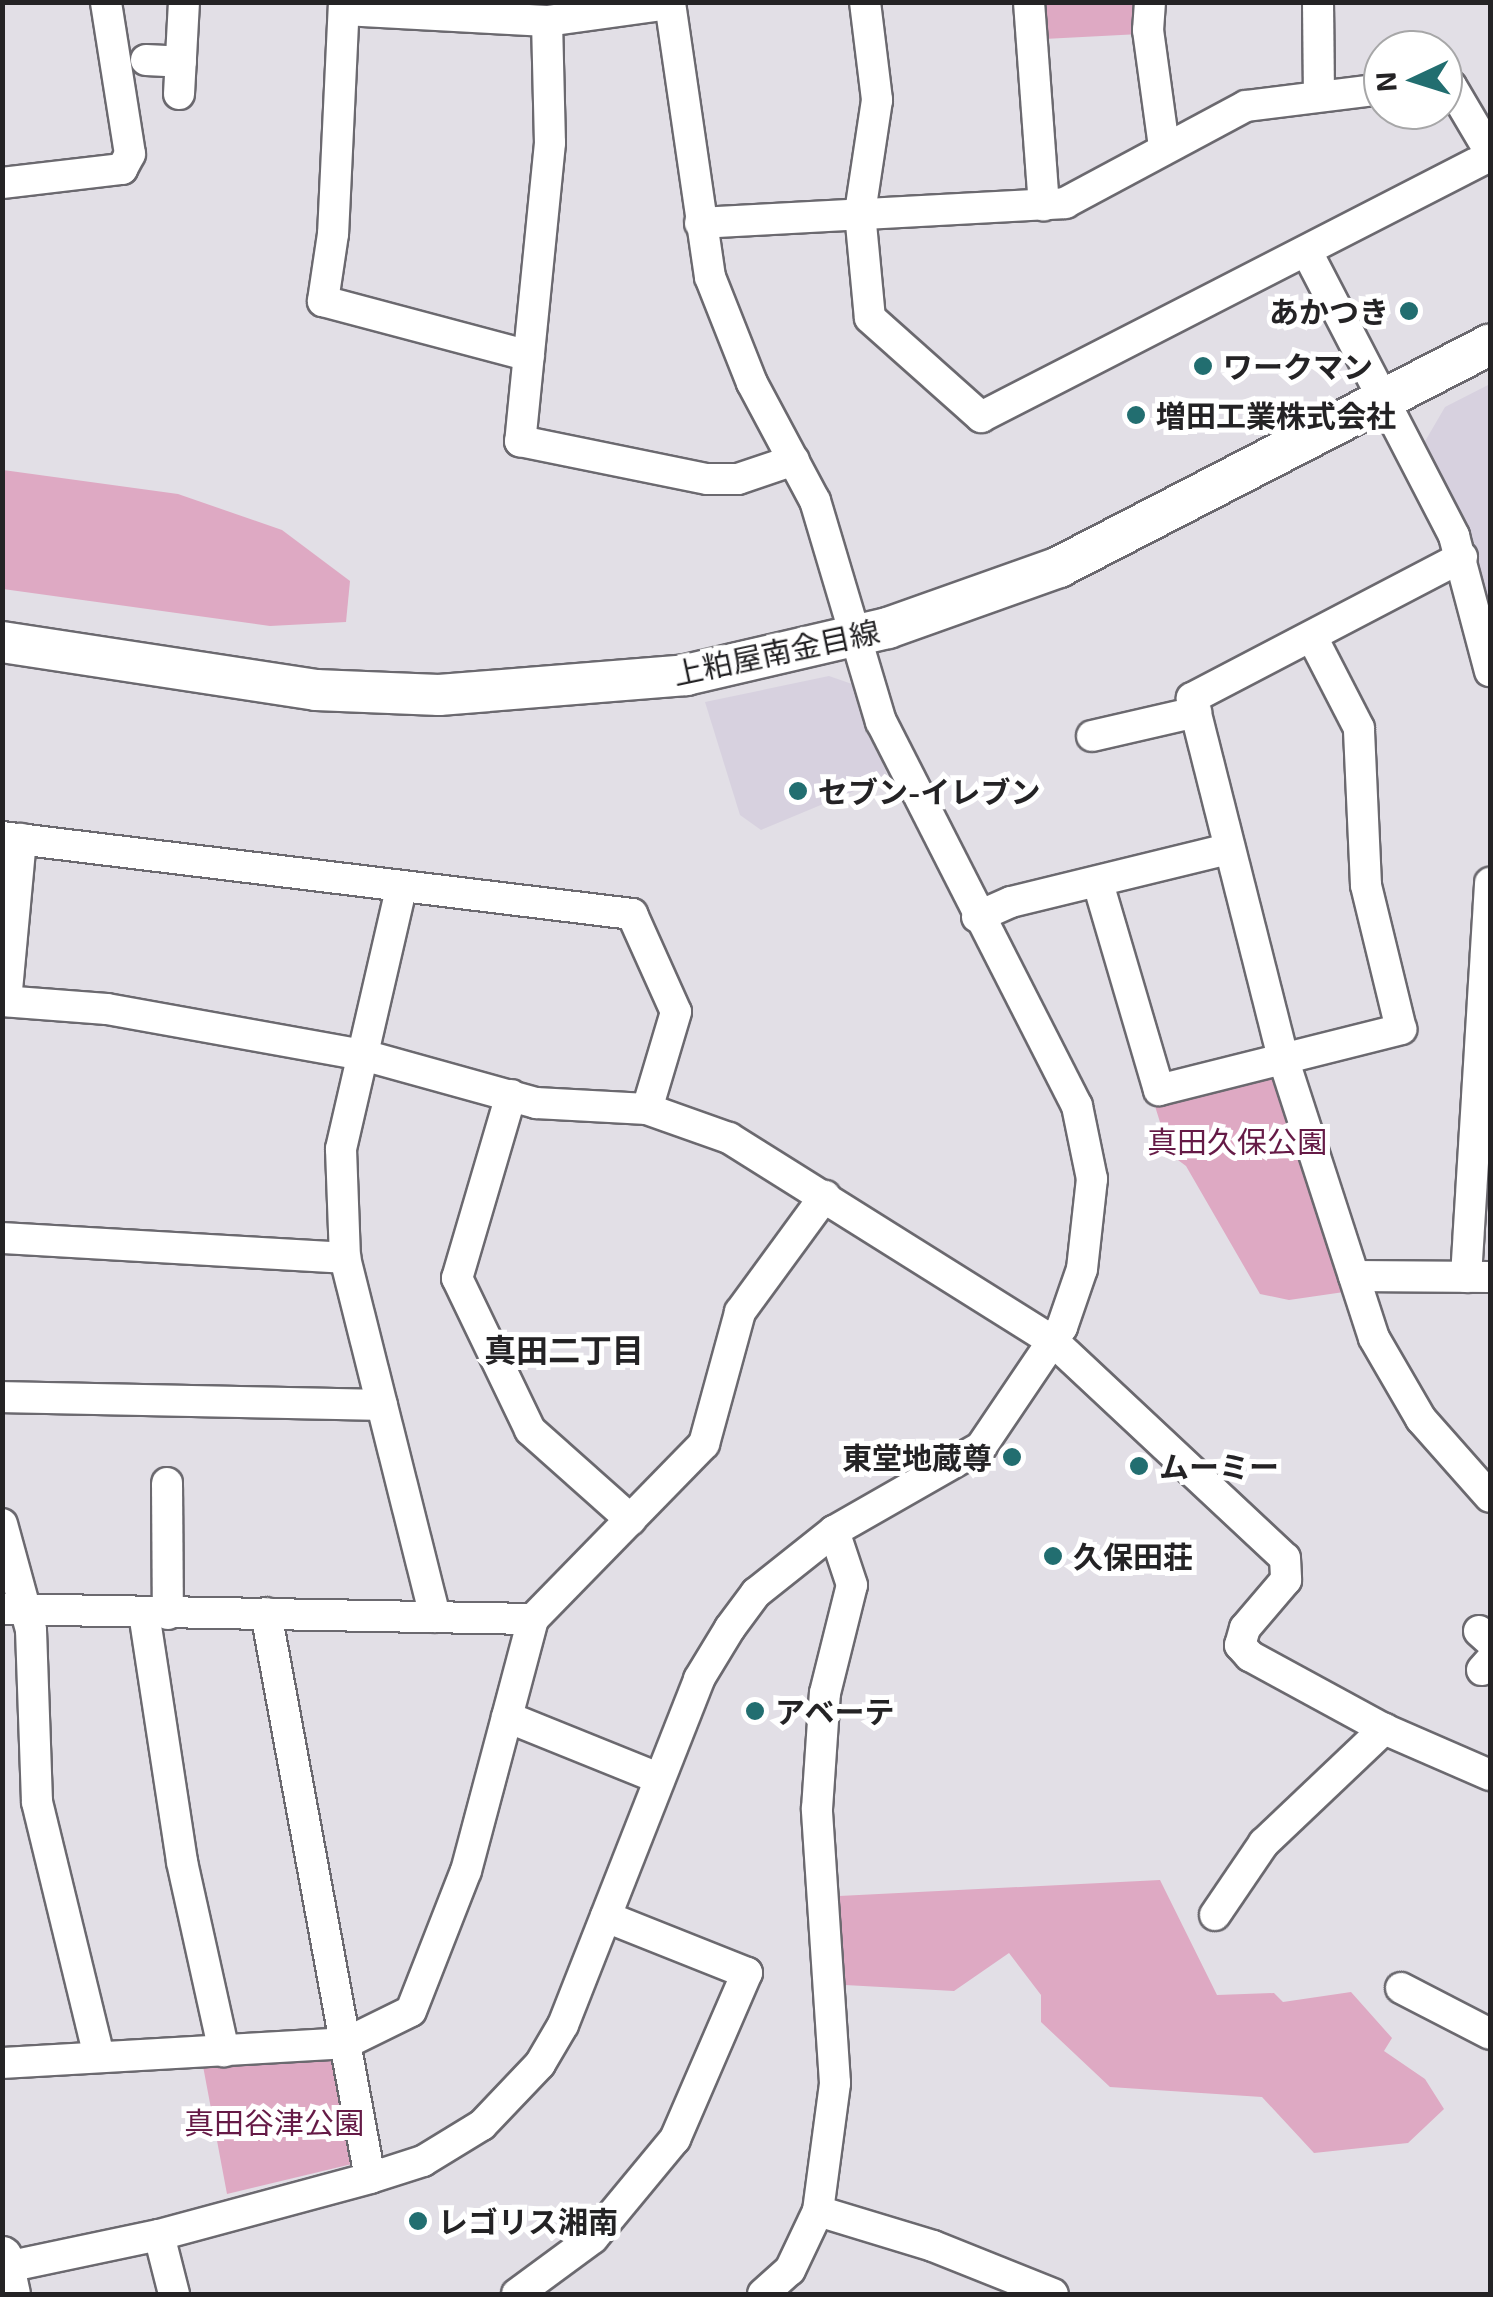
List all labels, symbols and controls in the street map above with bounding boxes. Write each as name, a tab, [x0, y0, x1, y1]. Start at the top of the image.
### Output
north arrow	[1363, 30, 1463, 130]
text: N	[1367, 71, 1403, 93]
place label: あかつき	[1269, 293, 1389, 329]
marker: あかつき	[1398, 300, 1420, 322]
place label: ワークマン	[1223, 348, 1373, 384]
marker: ワークマン	[1192, 355, 1214, 377]
place label: 増田工業株式会社	[1156, 397, 1396, 433]
marker: 増田工業株式会社	[1125, 404, 1147, 426]
street label: 上粕屋南金目線	[670, 613, 882, 691]
place label: セブン-イレブン	[818, 773, 1040, 809]
marker: セブン-イレブン	[787, 780, 809, 802]
park label: 真田久保公園	[1147, 1123, 1327, 1159]
district label: 真田二丁目	[484, 1330, 644, 1368]
place label: 東堂地蔵尊	[842, 1439, 992, 1475]
marker: 東堂地蔵尊	[1001, 1446, 1023, 1468]
place label: ムーミー	[1159, 1448, 1279, 1484]
marker: ムーミー	[1128, 1455, 1150, 1477]
place label: 久保田荘	[1073, 1538, 1193, 1574]
marker: 久保田荘	[1042, 1545, 1064, 1567]
place label: アベーテ	[775, 1693, 895, 1729]
marker: アベーテ	[744, 1700, 766, 1722]
park label: 真田谷津公園	[184, 2104, 364, 2140]
place label: レゴリス湘南	[438, 2203, 618, 2239]
marker: レゴリス湘南	[407, 2210, 429, 2232]

